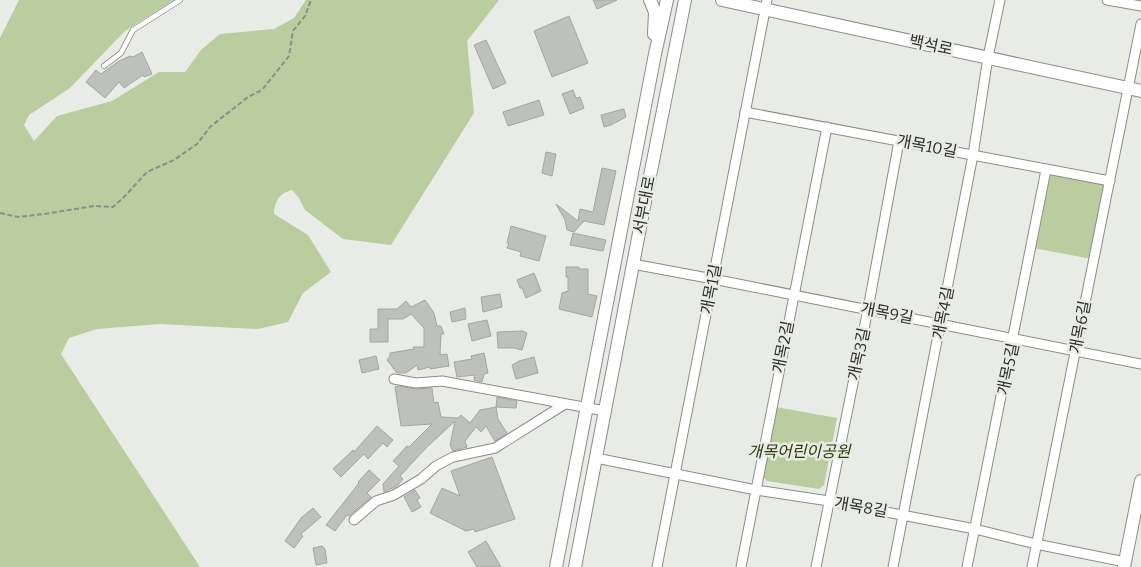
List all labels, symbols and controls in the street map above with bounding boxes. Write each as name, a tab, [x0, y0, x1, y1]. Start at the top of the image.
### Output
street label: 백석로	[907, 31, 955, 59]
street label: 개목10길	[895, 131, 959, 161]
street label: 서부대로	[629, 174, 659, 236]
street label: 개목1길	[697, 262, 725, 316]
street label: 개목4길	[929, 285, 957, 341]
street label: 개목9길	[859, 299, 915, 327]
street label: 개목6길	[1066, 299, 1094, 355]
street label: 개목2길	[769, 319, 797, 375]
street label: 개목3길	[844, 326, 874, 382]
street label: 개목5길	[993, 341, 1023, 397]
park label: 개목어린이공원	[747, 442, 852, 461]
street label: 개목8길	[833, 493, 889, 521]

